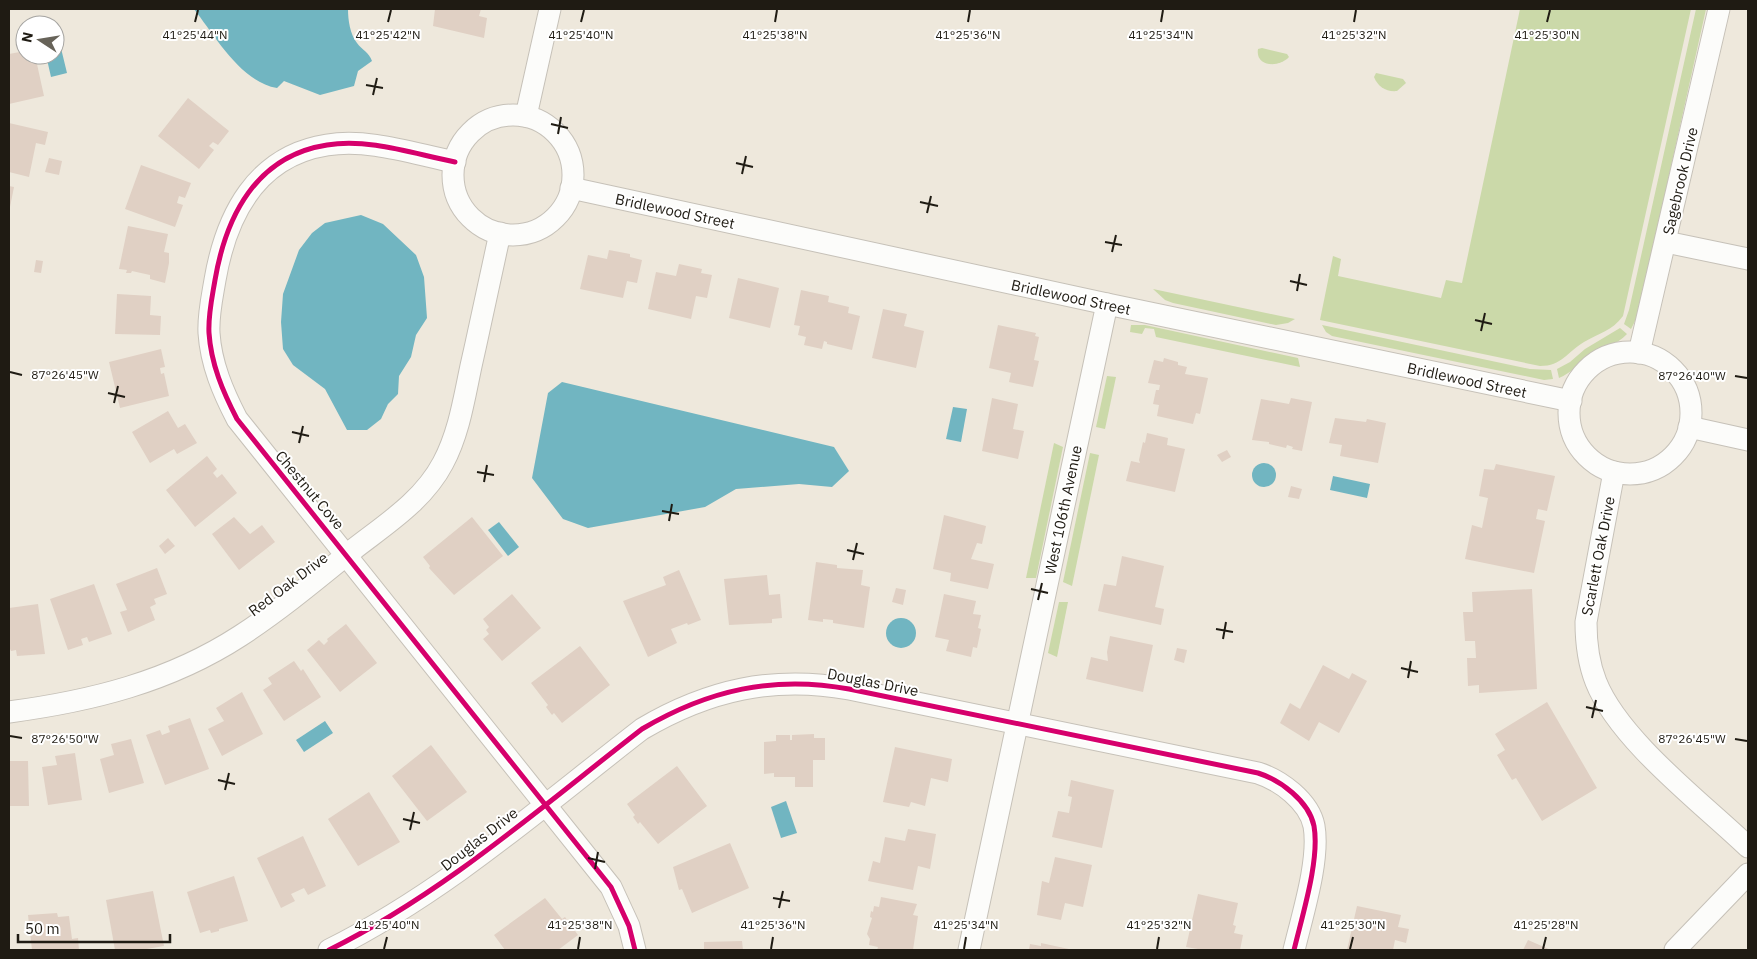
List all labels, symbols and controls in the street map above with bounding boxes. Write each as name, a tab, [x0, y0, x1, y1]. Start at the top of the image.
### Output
north arrow	[15, 15, 65, 65]
text: 41°25'44"N	[162, 27, 228, 42]
text: 41°25'42"N	[355, 27, 421, 42]
text: 41°25'40"N	[548, 27, 614, 42]
text: 41°25'38"N	[742, 27, 808, 42]
text: 41°25'36"N	[935, 27, 1001, 42]
text: 41°25'34"N	[1128, 27, 1194, 42]
text: 41°25'32"N	[1321, 27, 1387, 42]
text: 41°25'30"N	[1514, 27, 1580, 42]
text: N	[17, 30, 37, 44]
street label: Sagebrook Drive	[1658, 125, 1702, 237]
street label: Bridlewood Street	[614, 189, 736, 233]
street label: Bridlewood Street	[1010, 275, 1132, 319]
street label: Bridlewood Street	[1406, 358, 1528, 402]
text: 87°26'45"W	[31, 367, 99, 382]
text: 87°26'40"W	[1658, 368, 1726, 383]
street label: West 106th Avenue	[1040, 444, 1086, 576]
street label: Chestnut Cove	[271, 447, 349, 533]
street label: Scarlett Oak Drive	[1577, 495, 1619, 617]
street label: Red Oak Drive	[244, 548, 332, 620]
street label: Douglas Drive	[826, 664, 920, 700]
text: 87°26'50"W	[31, 731, 99, 746]
text: 87°26'45"W	[1658, 731, 1726, 746]
street label: Douglas Drive	[437, 803, 521, 875]
scale bar	[18, 912, 170, 944]
text: 41°25'40"N	[354, 917, 420, 932]
text: 41°25'38"N	[547, 917, 613, 932]
text: 41°25'36"N	[740, 917, 806, 932]
text: 41°25'34"N	[933, 917, 999, 932]
text: 41°25'32"N	[1126, 917, 1192, 932]
text: 41°25'30"N	[1320, 917, 1386, 932]
text: 41°25'28"N	[1513, 917, 1579, 932]
text: 50 m	[25, 919, 60, 938]

